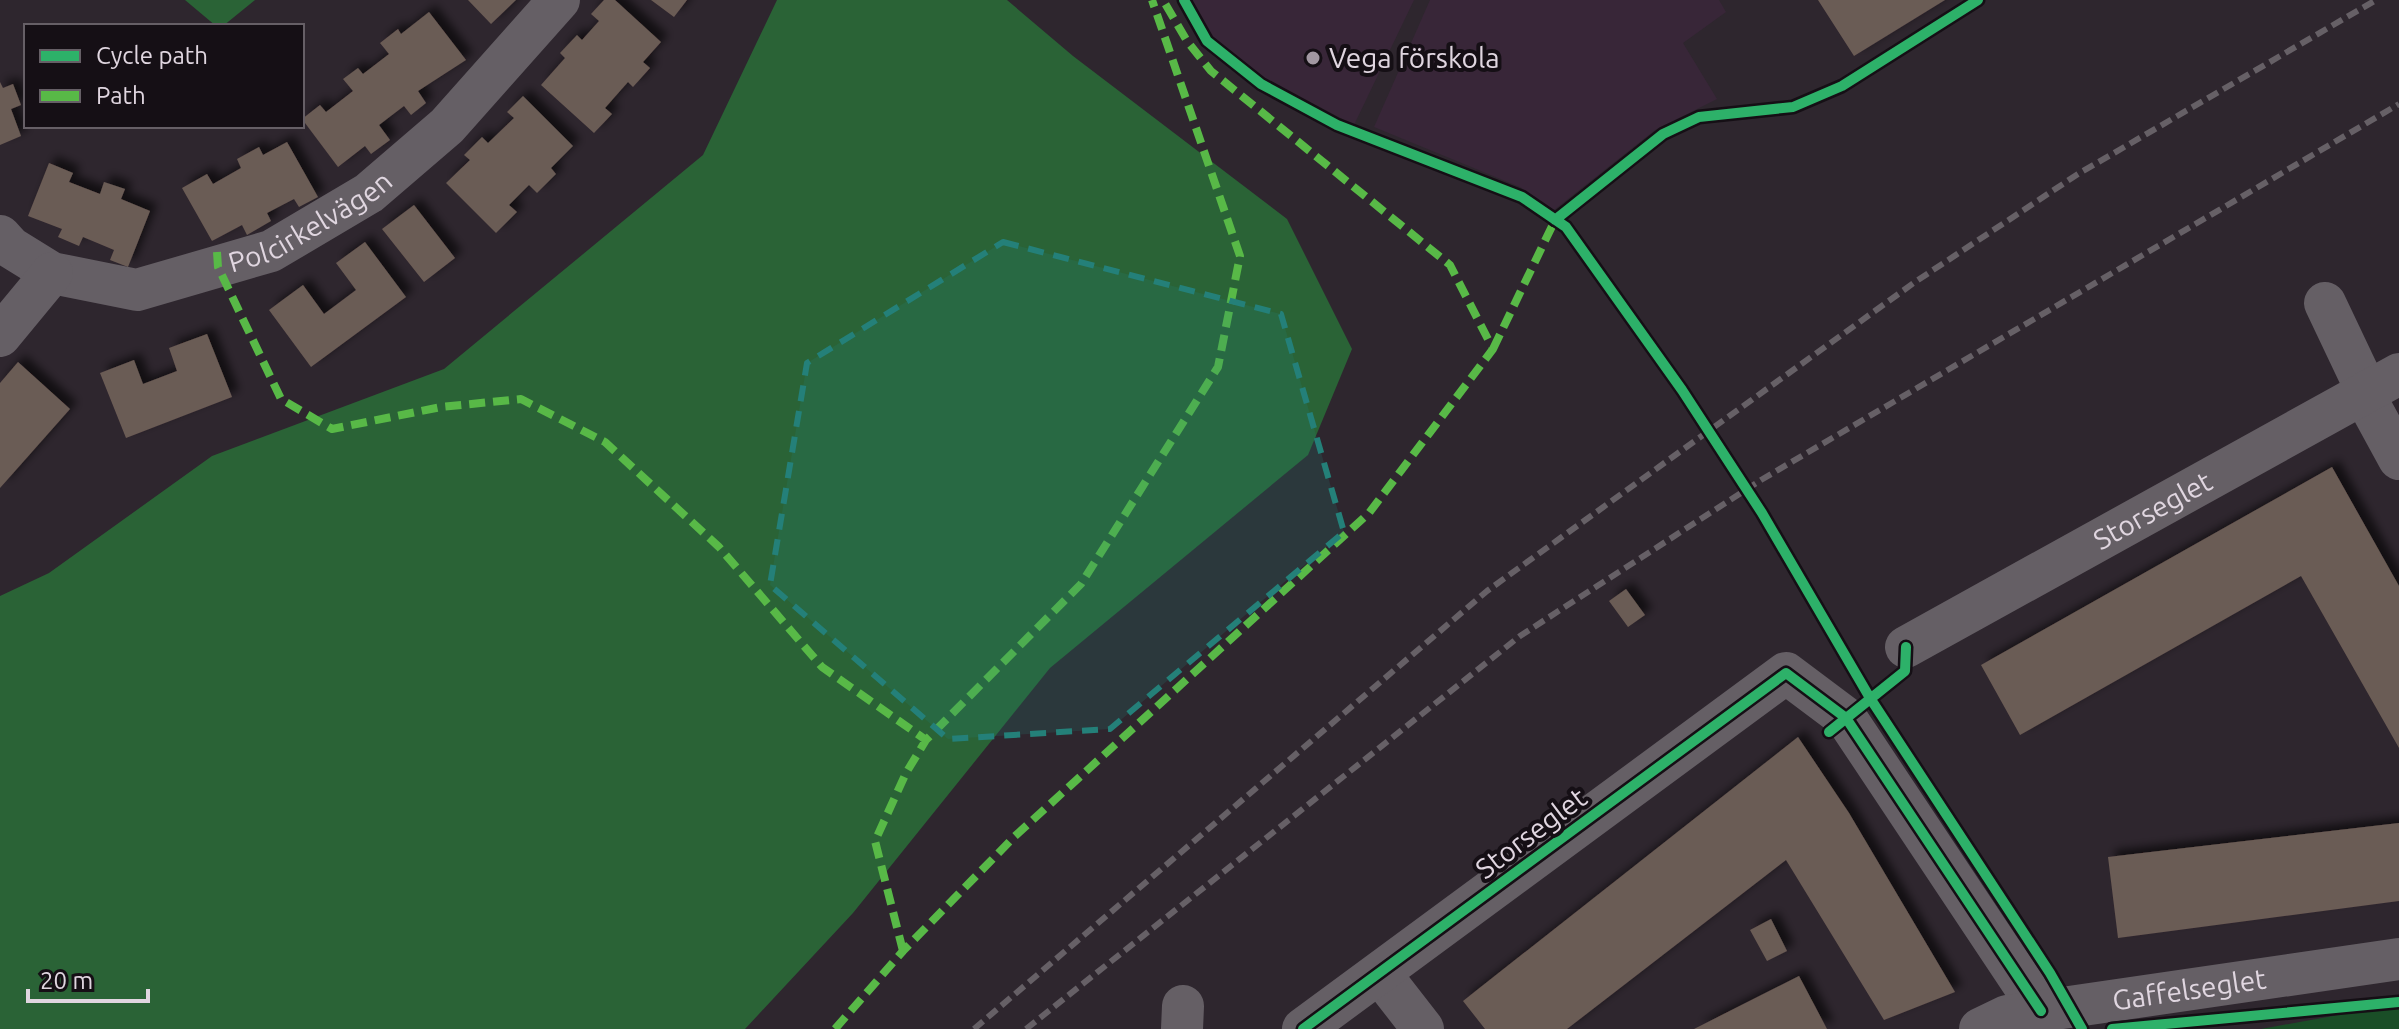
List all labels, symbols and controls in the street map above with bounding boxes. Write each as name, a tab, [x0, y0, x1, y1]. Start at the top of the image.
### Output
legend	[24, 24, 304, 128]
text: Cycle path	[96, 42, 208, 69]
place label: Vega förskola	[1329, 42, 1500, 73]
marker: Vega förskola	[1304, 49, 1322, 67]
text: Path	[96, 82, 146, 109]
street label: Polcirkelvägen	[224, 165, 398, 278]
street label: Storseglet	[2088, 465, 2217, 555]
street label: Storseglet	[1469, 781, 1592, 884]
scale bar	[28, 953, 148, 1003]
street label: Gaffelseglet	[2110, 963, 2268, 1015]
text: 20 m	[40, 967, 93, 994]

